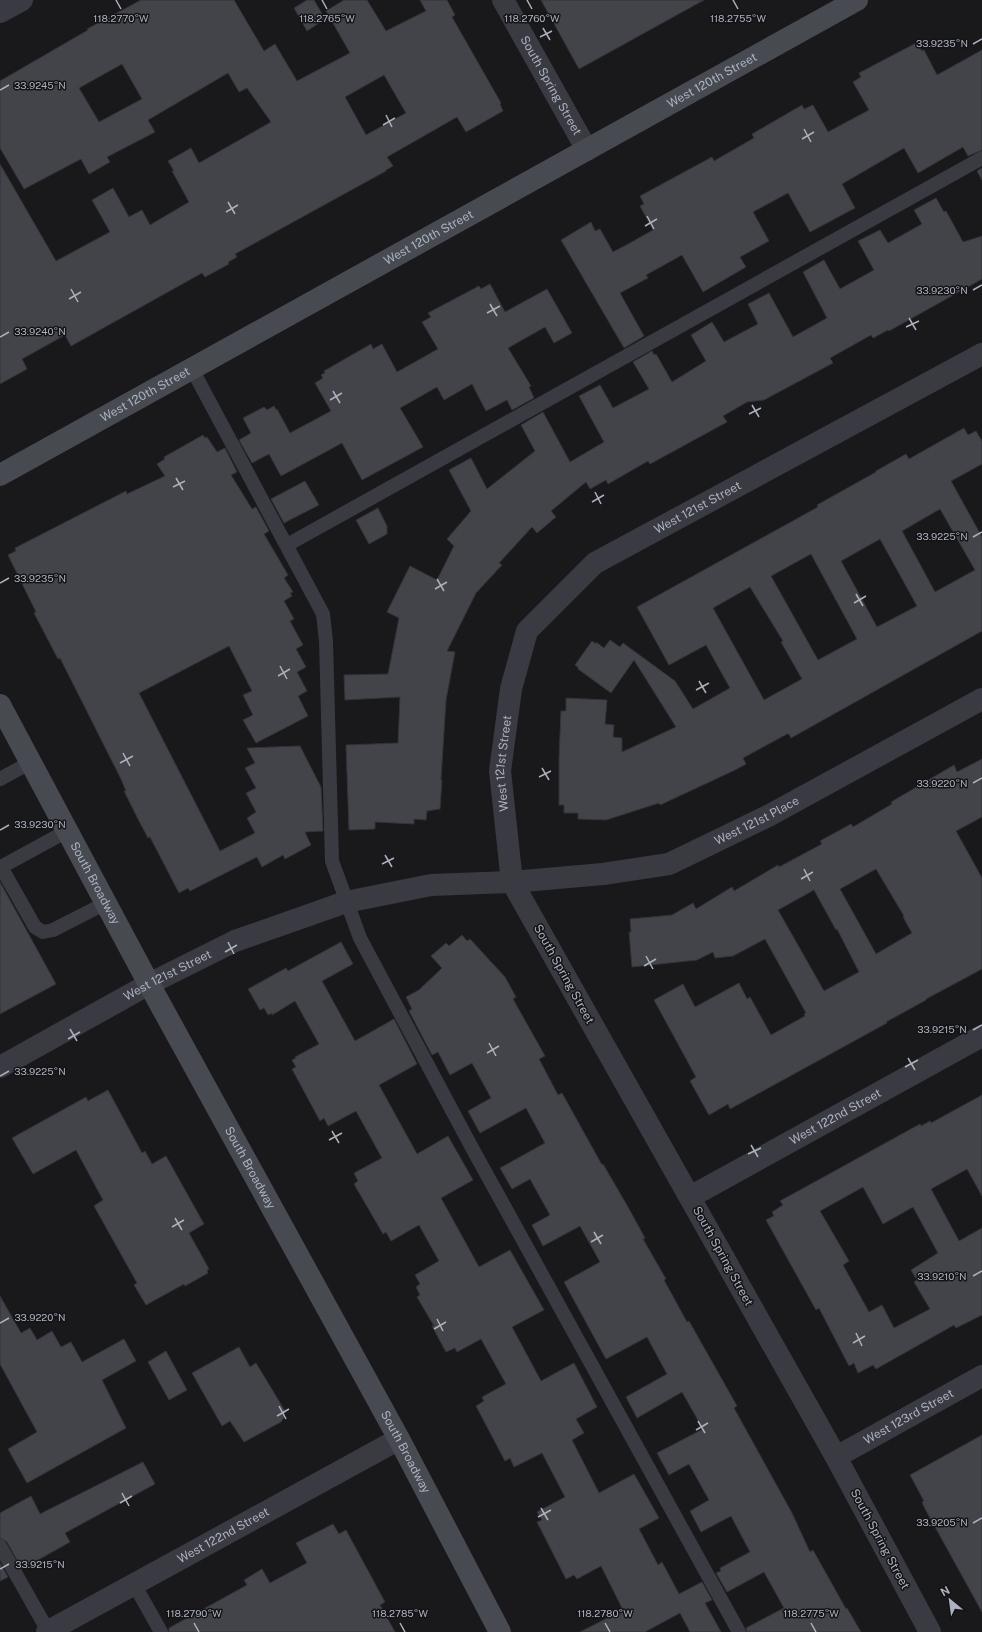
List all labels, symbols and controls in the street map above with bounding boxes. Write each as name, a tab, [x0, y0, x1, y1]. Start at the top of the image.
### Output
text: 118.2770°W	[93, 12, 149, 24]
text: 118.2765°W	[299, 12, 355, 24]
text: 118.2760°W	[504, 12, 560, 24]
text: 118.2755°W	[710, 12, 766, 24]
street label: South Spring Street	[517, 33, 584, 138]
text: 33.9235°N	[916, 37, 968, 49]
street label: West 120th Street	[665, 50, 759, 111]
text: 33.9245°N	[14, 79, 66, 91]
street label: West 120th Street	[381, 207, 476, 268]
text: 33.9230°N	[916, 284, 968, 296]
text: 33.9240°N	[14, 325, 66, 337]
street label: West 120th Street	[98, 364, 193, 425]
street label: West 121st Street	[652, 478, 744, 537]
text: 33.9225°N	[916, 530, 968, 542]
text: 33.9235°N	[14, 572, 66, 584]
street label: West 121st Street	[493, 714, 514, 812]
text: 33.9220°N	[916, 777, 968, 789]
street label: West 121st Place	[712, 793, 802, 848]
text: 33.9230°N	[14, 818, 66, 830]
street label: South Broadway	[67, 840, 123, 927]
street label: South Spring Street	[531, 922, 597, 1026]
street label: West 121st Street	[121, 947, 214, 1004]
text: 33.9215°N	[917, 1023, 967, 1035]
text: 33.9225°N	[14, 1065, 66, 1077]
street label: West 122nd Street	[787, 1086, 884, 1148]
street label: South Broadway	[222, 1124, 278, 1212]
street label: South Spring Street	[690, 1204, 756, 1308]
text: 33.9210°N	[917, 1270, 967, 1282]
text: 33.9220°N	[14, 1311, 66, 1323]
street label: West 123rd Street	[861, 1386, 956, 1447]
street label: South Broadway	[378, 1408, 433, 1496]
street label: South Spring Street	[848, 1486, 913, 1592]
street label: West 122nd Street	[175, 1504, 272, 1566]
text: 33.9205°N	[916, 1516, 968, 1528]
text: 33.9215°N	[15, 1558, 65, 1570]
north arrow	[930, 1580, 970, 1620]
text: N	[938, 1584, 952, 1599]
text: 118.2790°W	[166, 1607, 222, 1619]
text: 118.2785°W	[372, 1607, 428, 1619]
text: 118.2780°W	[577, 1607, 633, 1619]
text: 118.2775°W	[783, 1607, 839, 1619]

